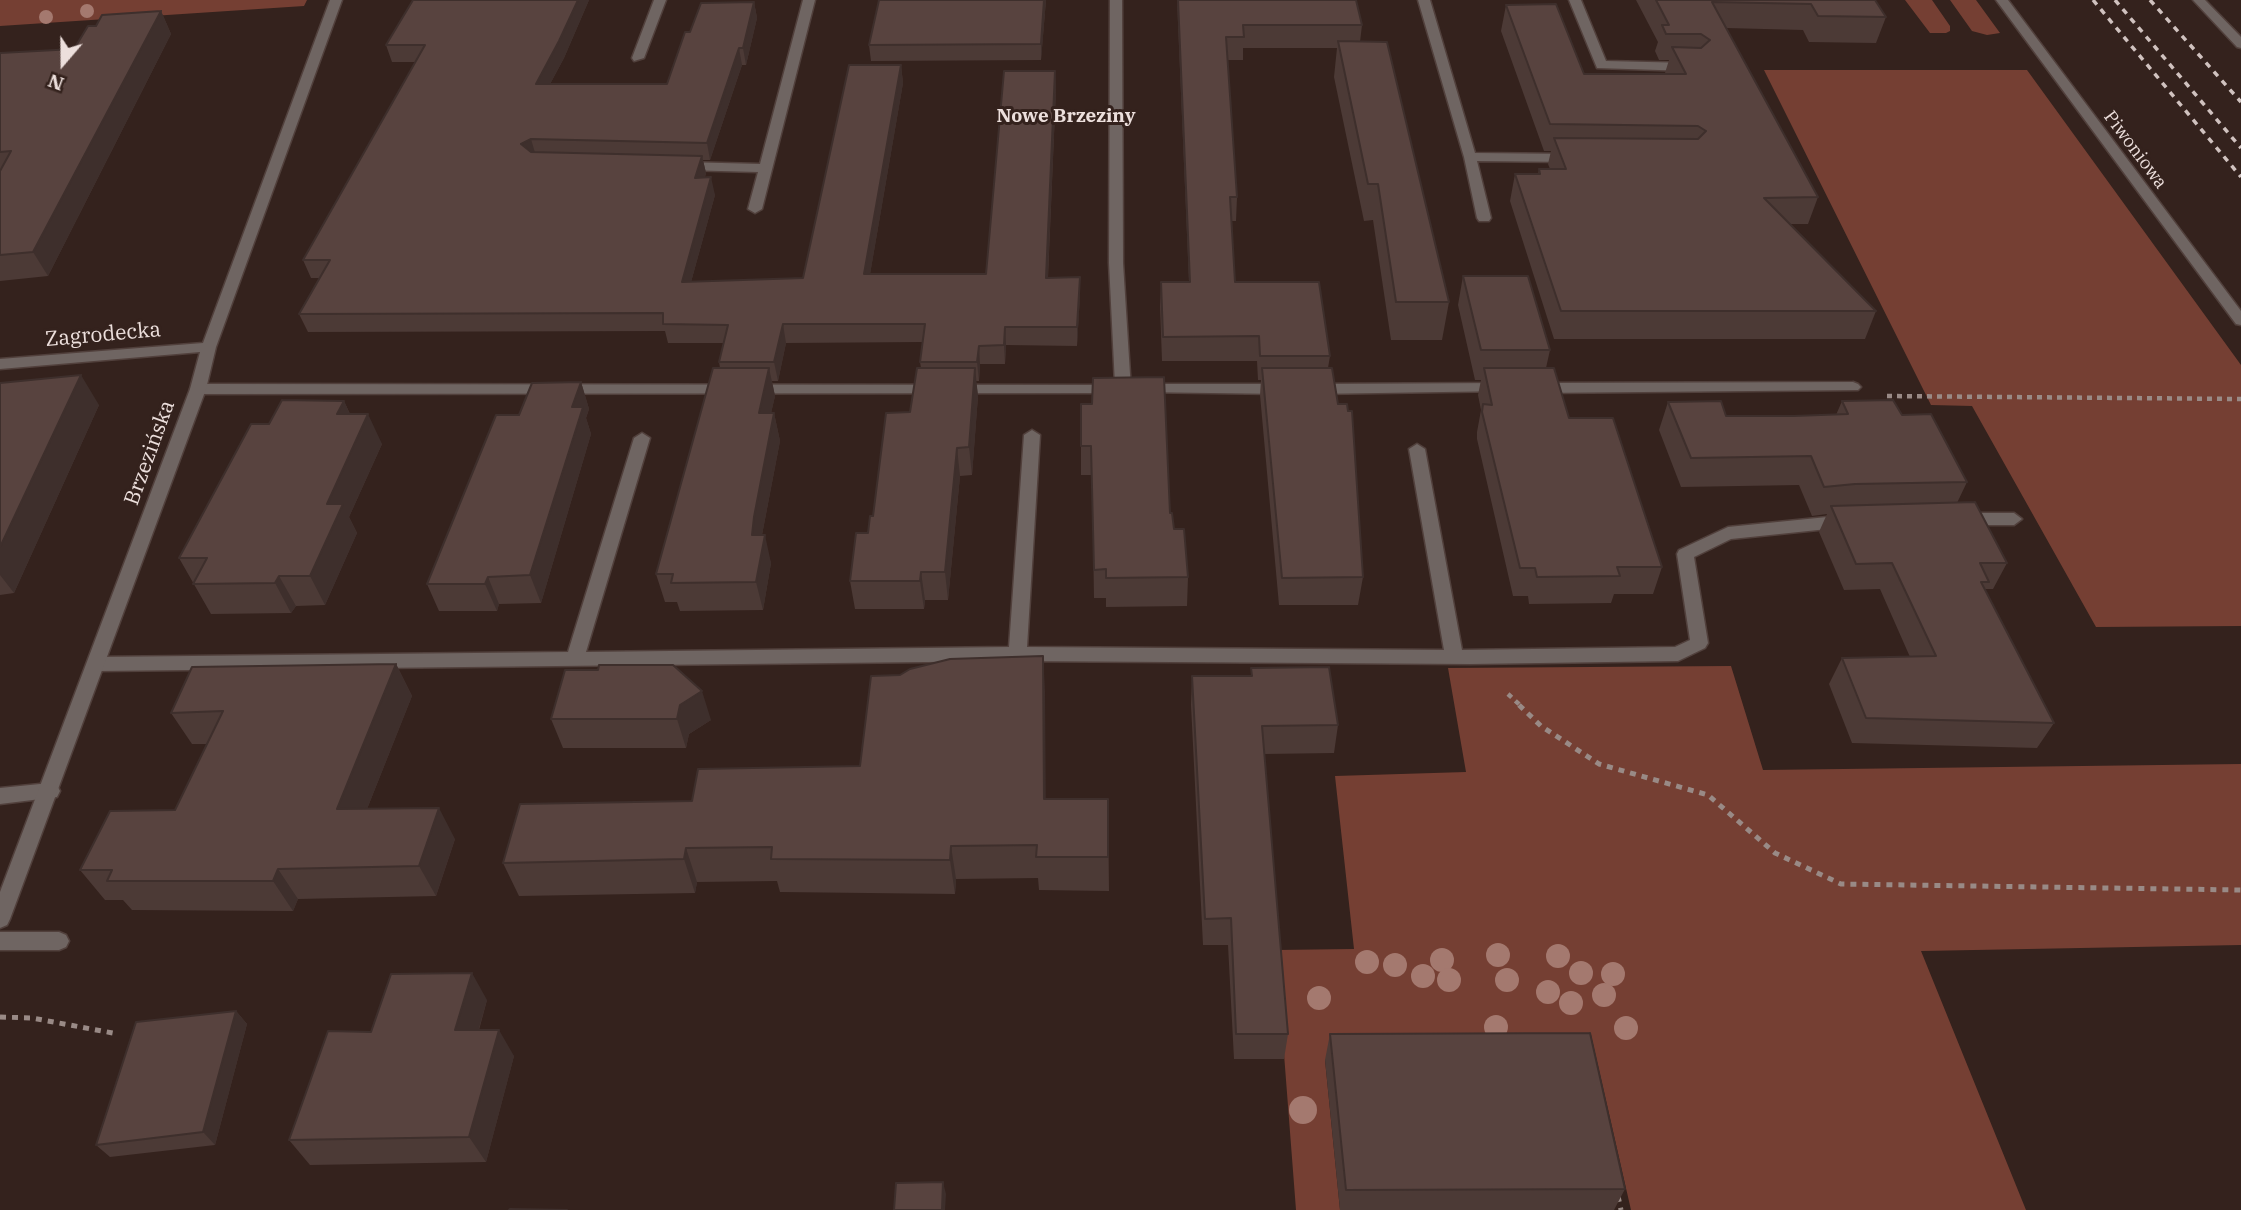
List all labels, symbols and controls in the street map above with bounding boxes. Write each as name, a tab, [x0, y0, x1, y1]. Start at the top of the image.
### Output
north arrow	[28, 28, 98, 98]
text: N	[45, 69, 67, 97]
district label: Nowe Brzeziny	[996, 106, 1136, 128]
street label: Piwoniowa	[2099, 107, 2171, 193]
street label: Zagrodecka	[44, 317, 162, 353]
street label: Brzezińska	[119, 397, 181, 509]

